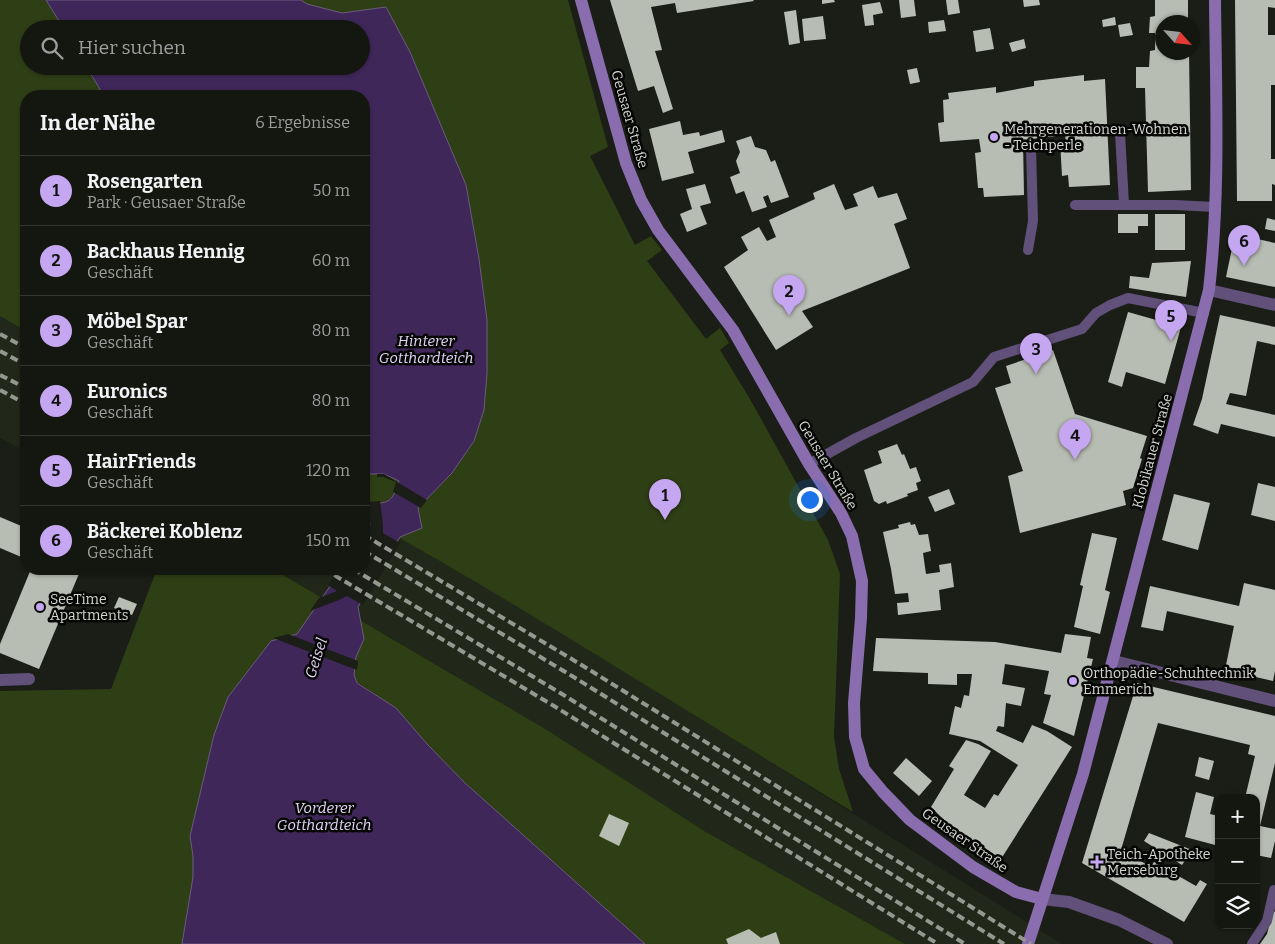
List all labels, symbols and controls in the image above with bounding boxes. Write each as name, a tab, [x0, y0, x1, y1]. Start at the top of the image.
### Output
north arrow	[1155, 15, 1200, 60]
search box	[20, 20, 370, 75]
icon: search	[38, 34, 66, 62]
text: Hier suchen	[78, 36, 186, 59]
street label: Geusaer Straße	[607, 68, 652, 170]
text: In der Nähe	[40, 110, 155, 136]
text: 6 Ergebnisse	[255, 113, 350, 132]
place label: Mehrgenerationen-Wohnen - Teichperle	[1004, 121, 1188, 154]
marker: Mehrgenerationen-Wohnen - Teichperle	[988, 131, 1000, 143]
text: Rosengarten	[87, 170, 202, 193]
text: 1	[53, 181, 59, 200]
text: 50 m	[313, 181, 350, 200]
text: Park · Geusaer Straße	[87, 193, 246, 212]
pin: 6	[1228, 225, 1260, 266]
text: Backhaus Hennig	[87, 240, 245, 263]
text: 2	[51, 251, 61, 270]
text: 60 m	[312, 251, 350, 270]
text: Geschäft	[87, 263, 153, 282]
pin: 2	[773, 275, 805, 316]
pin: 5	[1155, 300, 1187, 341]
text: Möbel Spar	[87, 310, 187, 333]
text: 3	[51, 321, 61, 340]
text: 80 m	[312, 321, 350, 340]
water label: Hinterer Gotthardteich	[379, 332, 473, 367]
text: Geschäft	[87, 333, 153, 352]
pin: 3	[1020, 333, 1052, 374]
text: Euronics	[87, 380, 167, 403]
text: 4	[51, 391, 61, 410]
text: 80 m	[312, 391, 350, 410]
street label: Klobikauer Straße	[1129, 392, 1176, 510]
text: Geschäft	[87, 403, 153, 422]
street label: Geusaer Straße	[794, 418, 861, 513]
pin: 4	[1059, 419, 1091, 460]
text: HairFriends	[87, 450, 196, 473]
text: 5	[52, 461, 60, 480]
text: 120 m	[306, 461, 350, 480]
text: Geschäft	[87, 473, 153, 492]
pin: 1	[649, 479, 681, 520]
your location	[797, 487, 823, 513]
text: Bäckerei Koblenz	[87, 520, 242, 543]
text: 6	[51, 531, 61, 550]
text: 150 m	[306, 531, 350, 550]
text: Geschäft	[87, 543, 153, 562]
place label: SeeTime Apartments	[50, 591, 128, 624]
marker: SeeTime Apartments	[34, 601, 46, 613]
water label: Geisel	[301, 636, 331, 680]
place label: Orthopädie-Schuhtechnik Emmerich	[1083, 665, 1254, 698]
marker: Orthopädie-Schuhtechnik Emmerich	[1067, 675, 1079, 687]
map controls	[1215, 794, 1260, 929]
button: +	[1215, 794, 1260, 839]
water label: Vorderer Gotthardteich	[277, 799, 371, 834]
street label: Geusaer Straße	[918, 804, 1011, 876]
button: −	[1215, 839, 1260, 884]
place label: Teich-Apotheke Merseburg	[1107, 846, 1210, 879]
marker: Teich-Apotheke Merseburg	[1091, 856, 1103, 868]
button: layers	[1215, 884, 1260, 929]

